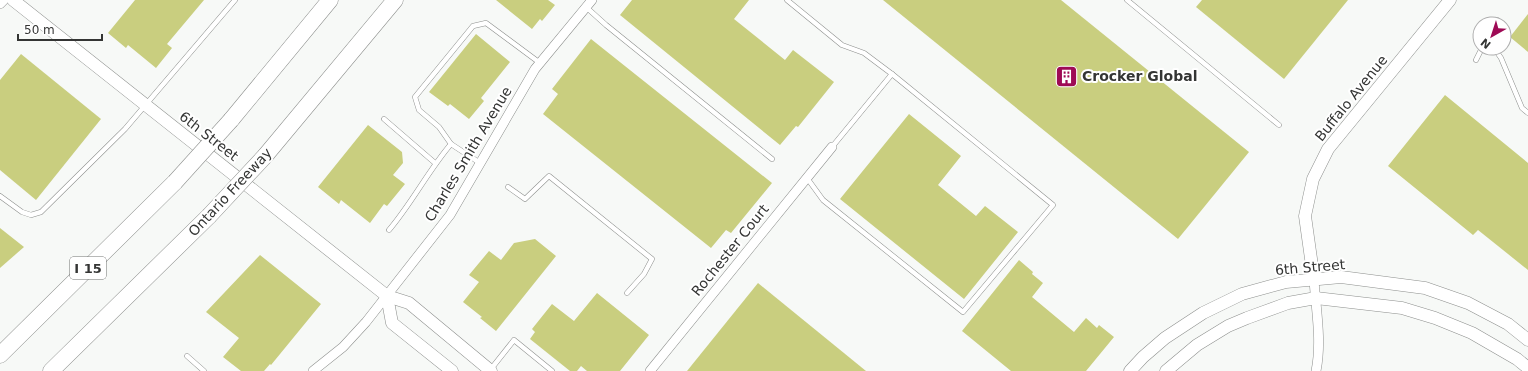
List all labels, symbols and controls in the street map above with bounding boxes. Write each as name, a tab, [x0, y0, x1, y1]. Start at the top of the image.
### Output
scale bar	[18, 16, 102, 42]
north arrow	[1472, 16, 1512, 56]
text: 50 m	[24, 23, 55, 37]
text: N	[1478, 35, 1494, 51]
street label: Buffalo Avenue	[1312, 52, 1390, 144]
building icon: Crocker Global	[1053, 63, 1079, 89]
place label: Crocker Global	[1082, 68, 1197, 84]
street label: Charles Smith Avenue	[421, 84, 515, 224]
street label: 6th Street	[176, 108, 242, 164]
street label: Ontario Freeway	[185, 145, 275, 239]
street label: Rochester Court	[688, 201, 772, 299]
street label: 6th Street	[1274, 256, 1346, 278]
road number: I 15	[70, 257, 106, 279]

